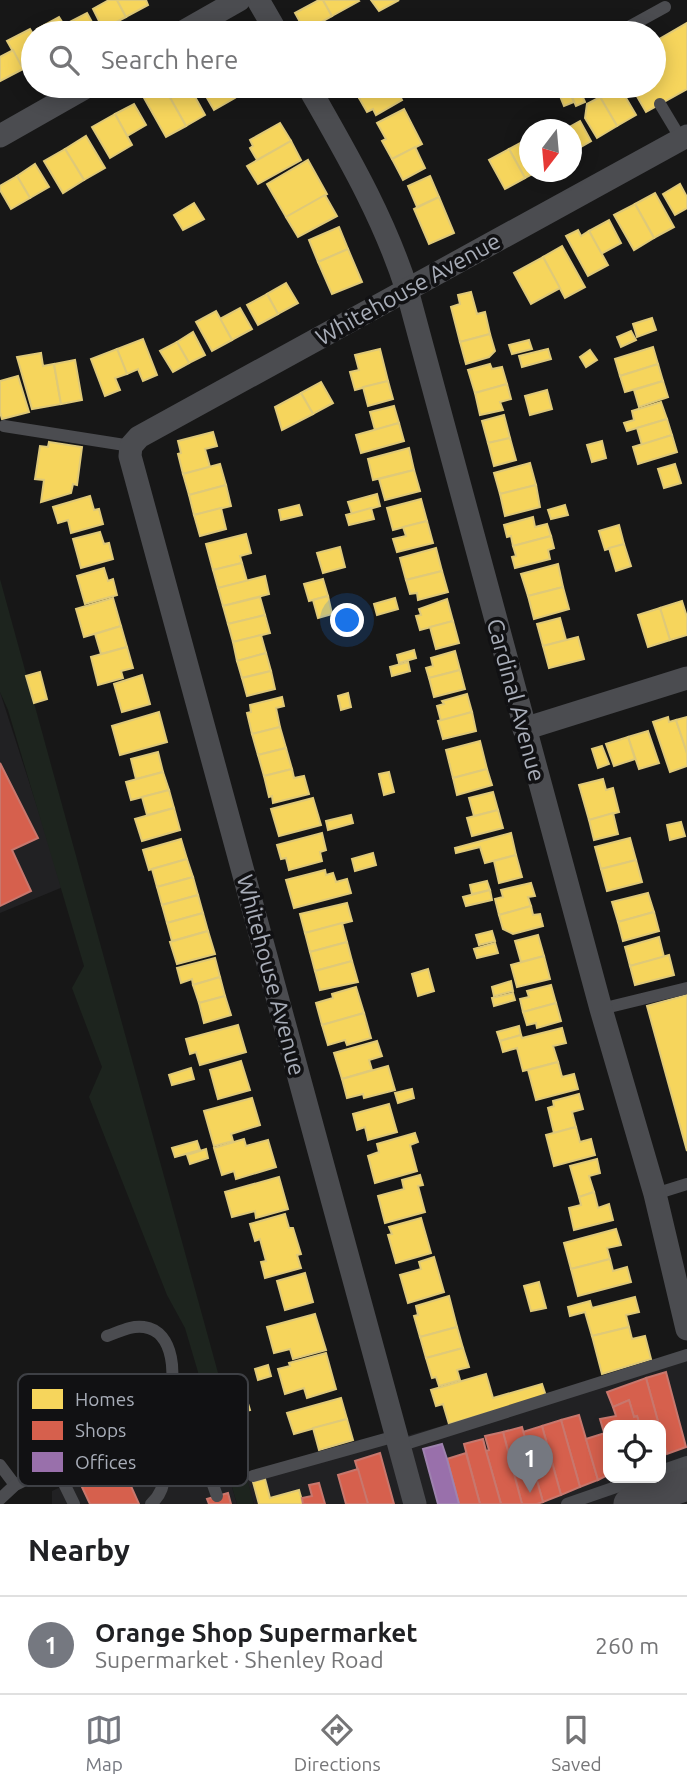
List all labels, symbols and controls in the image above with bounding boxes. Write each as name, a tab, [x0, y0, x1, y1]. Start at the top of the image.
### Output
search box	[21, 21, 666, 98]
icon: search	[45, 41, 83, 79]
text: Search here	[101, 45, 238, 74]
north arrow	[519, 119, 582, 182]
street label: Whitehouse Avenue	[311, 227, 504, 350]
your location	[330, 603, 364, 637]
street label: Cardinal Avenue	[483, 616, 550, 784]
street label: Whitehouse Avenue	[233, 872, 310, 1078]
legend	[18, 1374, 248, 1486]
text: Homes	[75, 1388, 135, 1410]
text: Shops	[75, 1419, 126, 1441]
map controls	[603, 1420, 666, 1483]
button: locate	[603, 1420, 666, 1483]
pin: 1	[507, 1435, 553, 1493]
text: Offices	[75, 1451, 136, 1473]
text: Nearby	[28, 1533, 130, 1567]
text: Orange Shop Supermarket	[95, 1618, 417, 1647]
text: 1	[45, 1633, 57, 1658]
text: 260 m	[595, 1633, 659, 1658]
text: Supermarket · Shenley Road	[95, 1647, 384, 1672]
tab: Map	[85, 1711, 123, 1775]
tab: Directions	[294, 1711, 381, 1775]
tab: Saved	[551, 1711, 602, 1775]

